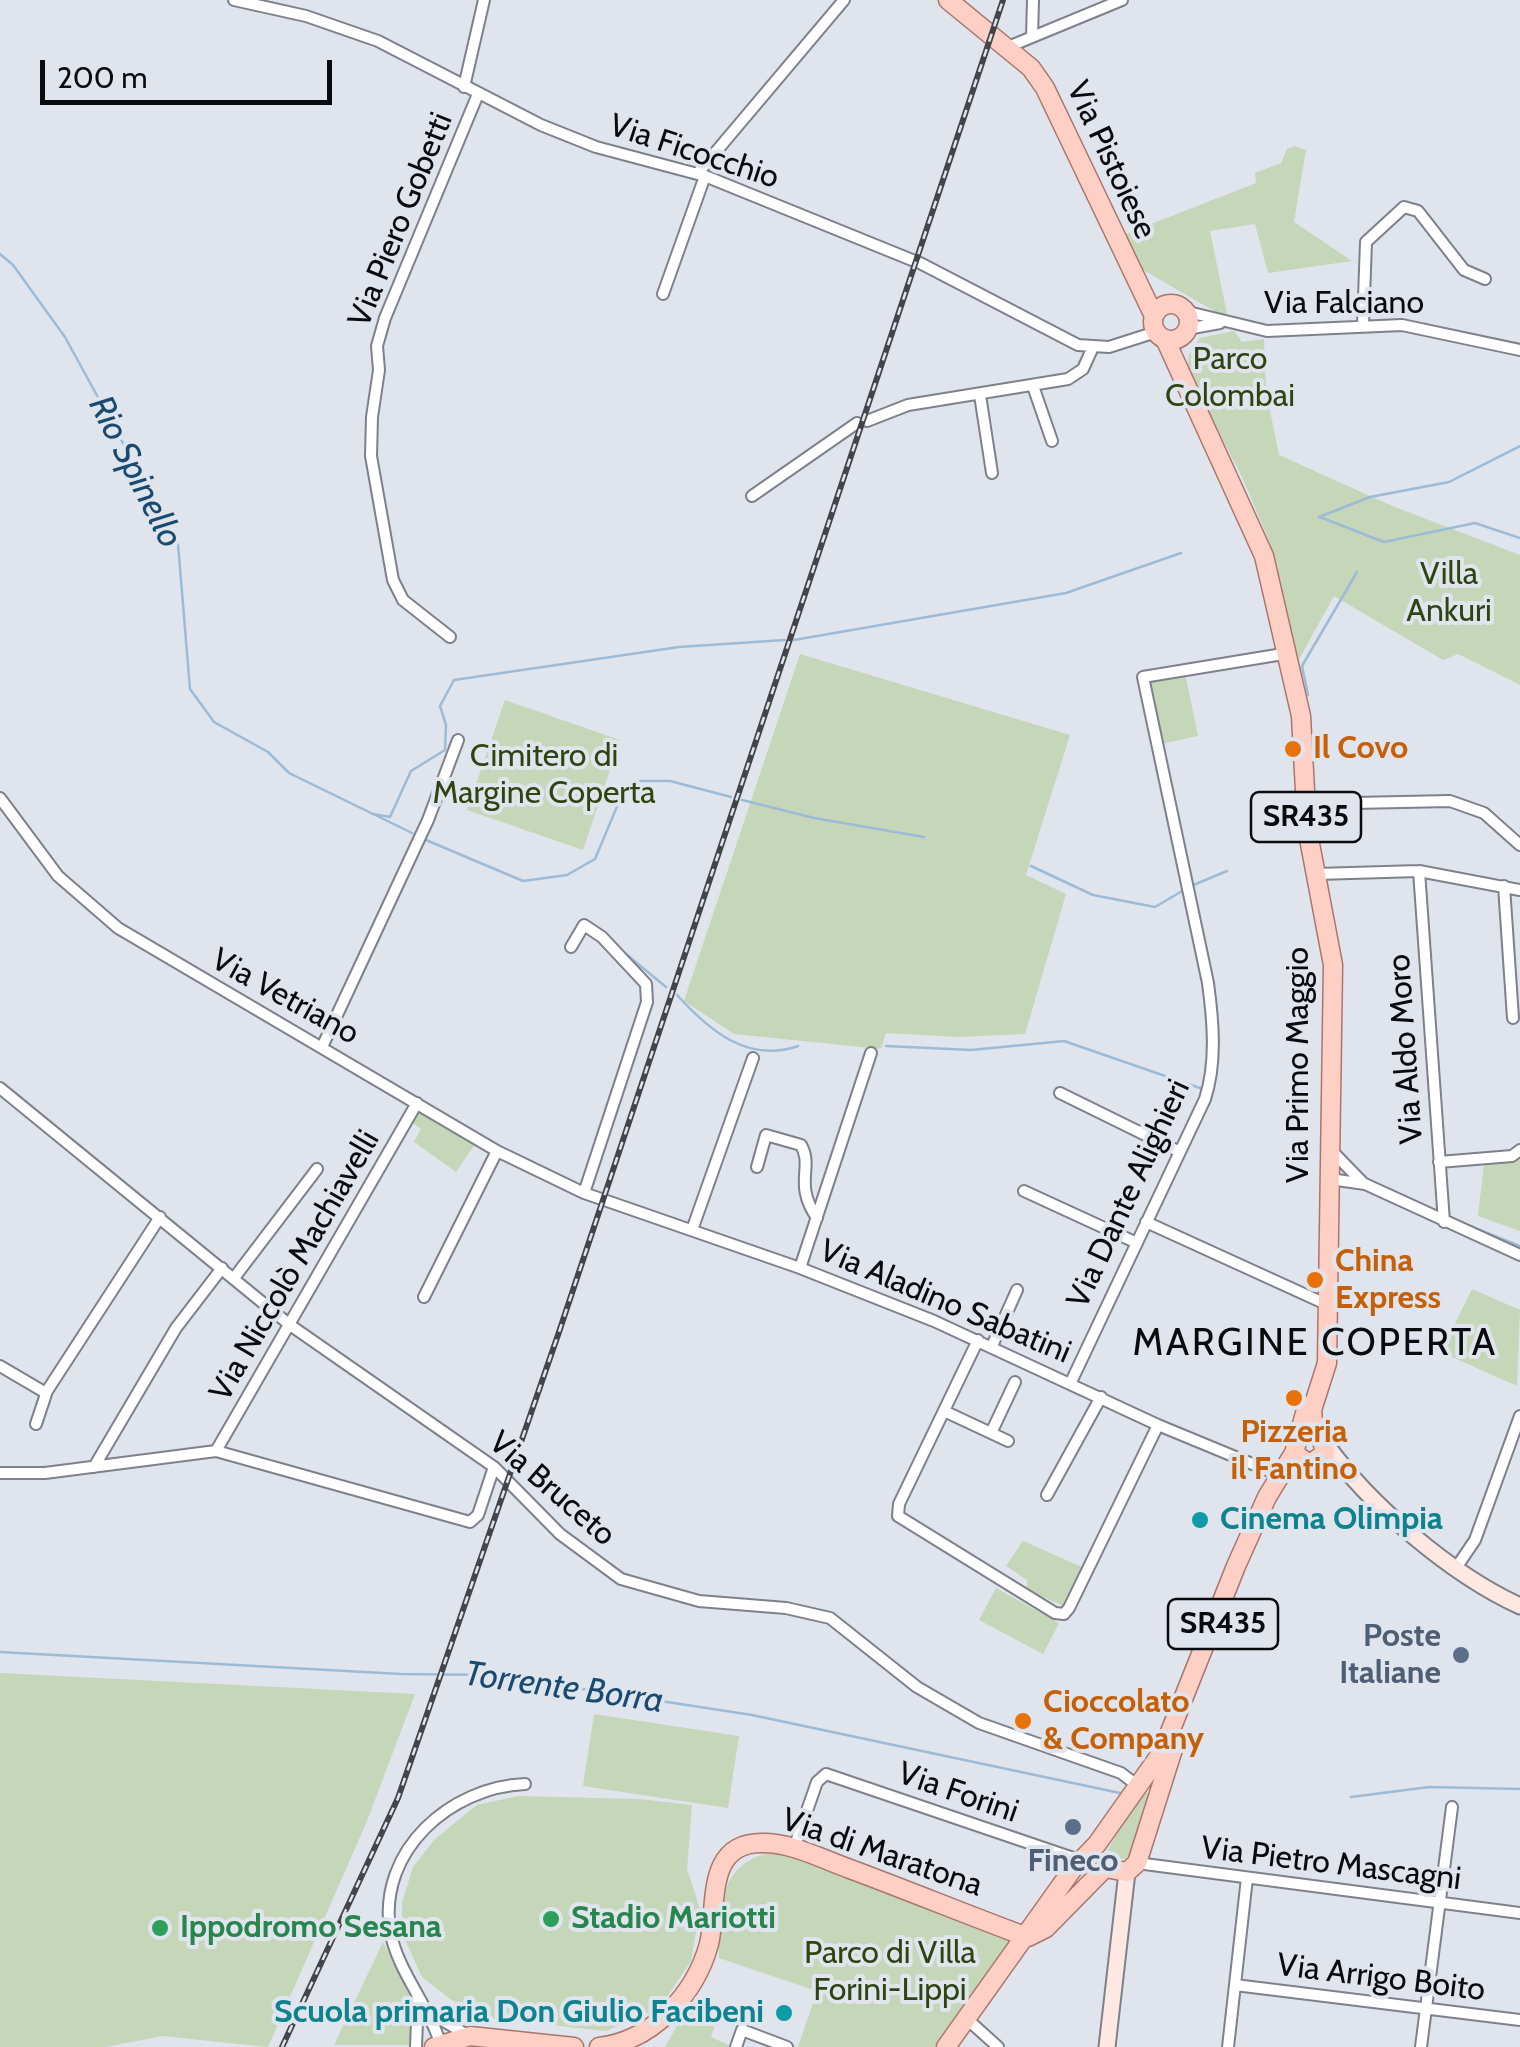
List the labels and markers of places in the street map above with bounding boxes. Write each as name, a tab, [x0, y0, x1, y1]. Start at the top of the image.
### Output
place label: Il Covo	[1313, 730, 1408, 768]
marker: Il Covo	[1282, 738, 1304, 760]
place label: China Express	[1335, 1243, 1441, 1318]
marker: China Express	[1304, 1269, 1326, 1291]
marker: Pizzeria il Fantino	[1283, 1387, 1305, 1409]
place label: Pizzeria il Fantino	[1231, 1414, 1357, 1489]
place label: Cinema Olimpia	[1220, 1501, 1443, 1539]
marker: Cinema Olimpia	[1189, 1509, 1211, 1531]
place label: Poste Italiane	[1339, 1618, 1441, 1693]
marker: Poste Italiane	[1450, 1644, 1472, 1666]
place label: Cioccolato & Company	[1043, 1684, 1204, 1759]
marker: Cioccolato & Company	[1012, 1710, 1034, 1732]
marker: Fineco	[1062, 1816, 1084, 1838]
place label: Fineco	[1027, 1843, 1119, 1881]
place label: Stadio Mariotti	[571, 1900, 776, 1938]
marker: Stadio Mariotti	[540, 1908, 562, 1930]
place label: Ippodromo Sesana	[180, 1909, 442, 1947]
marker: Ippodromo Sesana	[149, 1917, 171, 1939]
place label: Scuola primaria Don Giulio Facibeni	[274, 1994, 764, 2032]
marker: Scuola primaria Don Giulio Facibeni	[773, 2002, 795, 2024]

